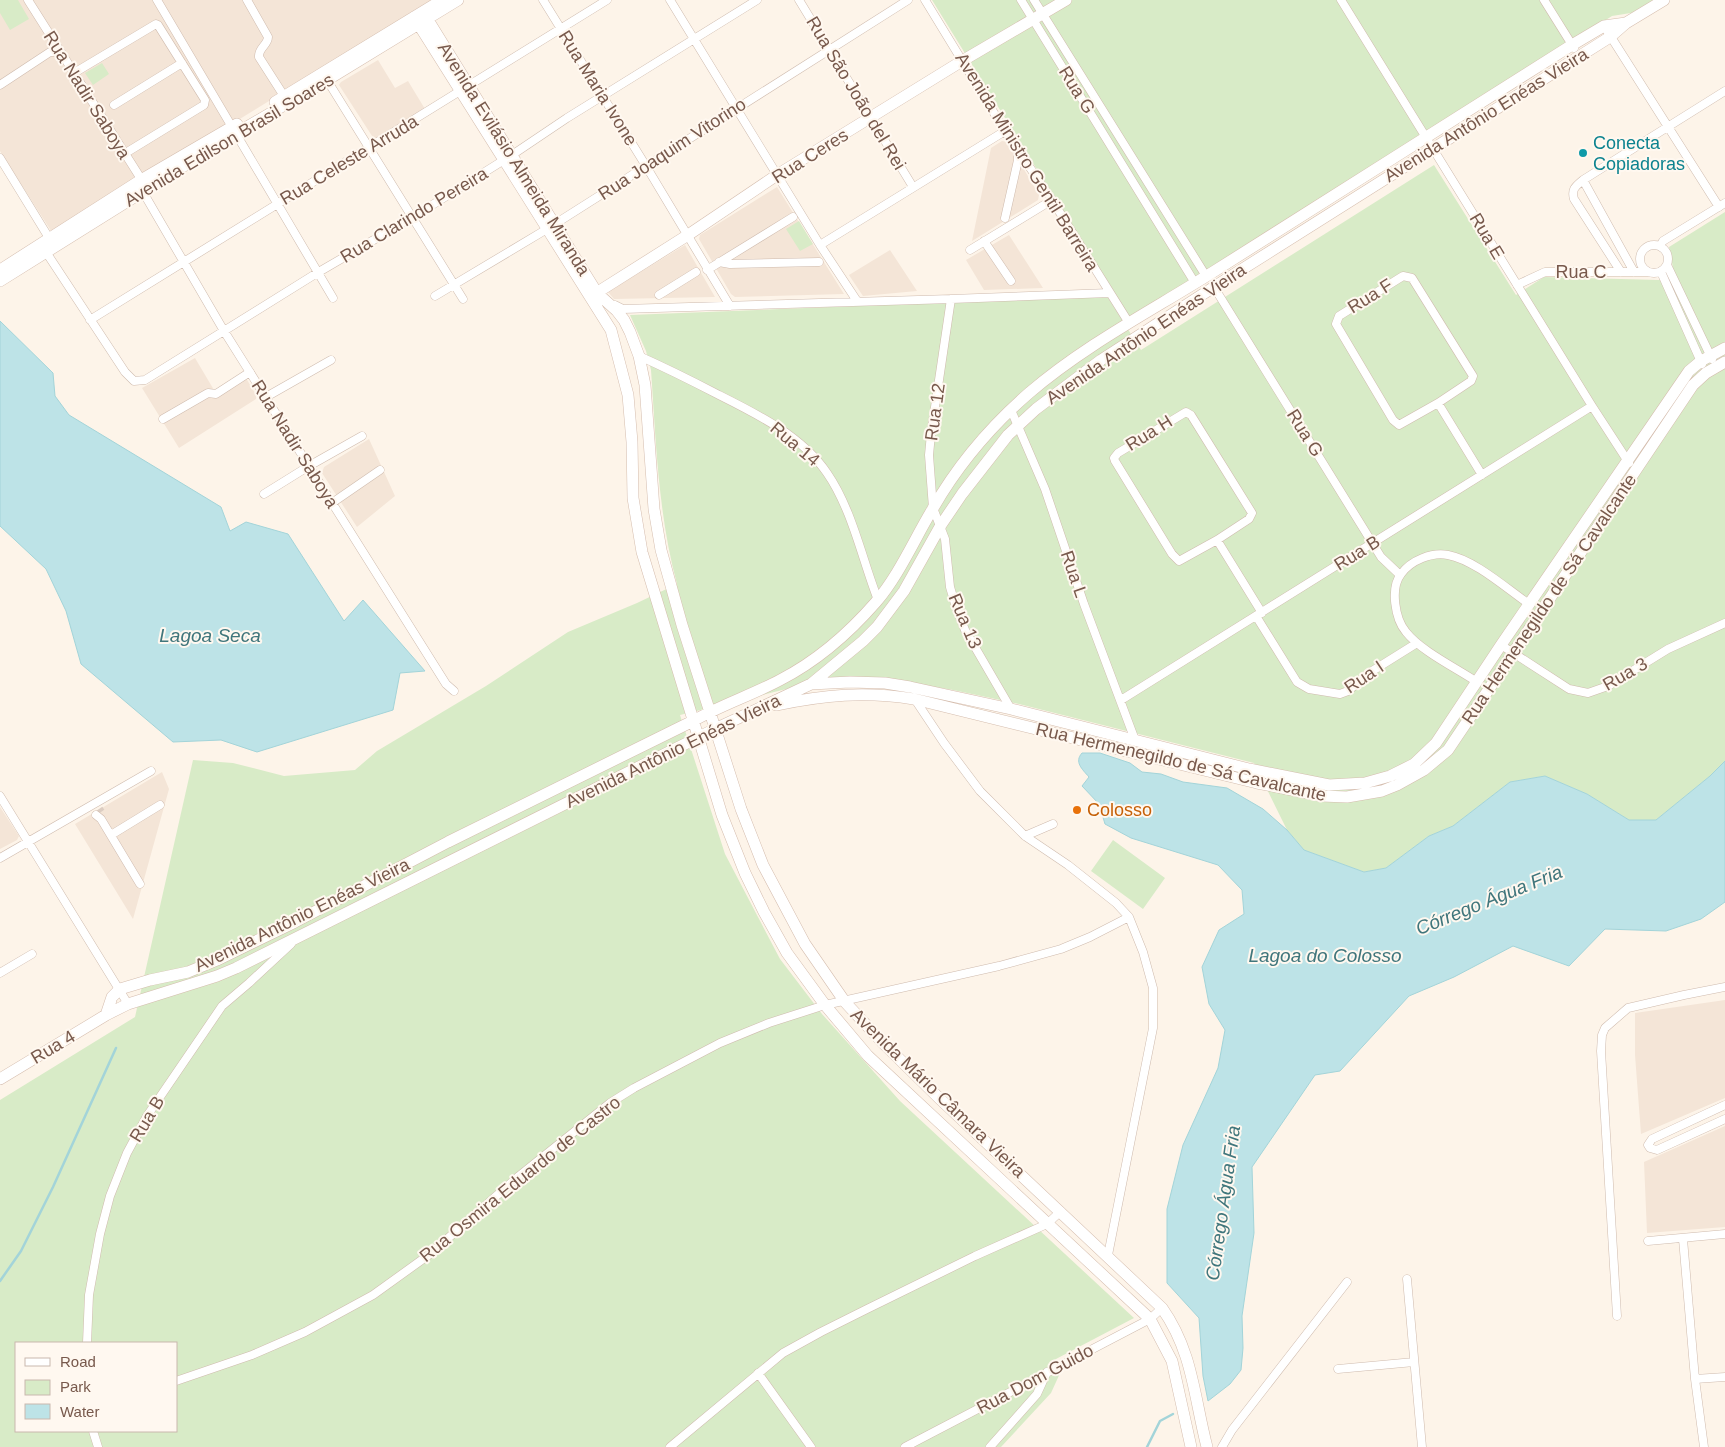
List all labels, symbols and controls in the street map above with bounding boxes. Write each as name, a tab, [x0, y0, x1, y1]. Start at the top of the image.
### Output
street label: Rua São João del Rei	[802, 13, 910, 173]
street label: Rua Nadir Saboya	[40, 27, 135, 164]
street label: Rua Maria Ivone	[555, 27, 641, 149]
street label: Avenida Evilásio Almeida Miranda	[434, 39, 595, 280]
street label: Avenida Antônio Enéas Vieira	[1380, 43, 1592, 186]
street label: Avenida Ministro Gentil Barreira	[951, 49, 1103, 276]
street label: Rua G	[1055, 63, 1099, 117]
street label: Avenida Edilson Brasil Soares	[121, 69, 337, 211]
street label: Rua Joaquim Vitorino	[595, 94, 749, 204]
street label: Rua Celeste Arruda	[277, 110, 422, 209]
street label: Rua Ceres	[768, 125, 852, 187]
place label: Conecta Copiadoras	[1593, 133, 1685, 174]
marker: Conecta Copiadoras	[1577, 147, 1589, 159]
street label: Rua Clarindo Pereira	[337, 163, 492, 267]
street label: Rua E	[1466, 209, 1508, 263]
street label: Avenida Antônio Enéas Vieira	[1042, 259, 1250, 408]
street label: Rua C	[1555, 262, 1607, 282]
street label: Rua F	[1344, 275, 1396, 317]
street label: Rua Nadir Saboya	[248, 376, 343, 513]
street label: Rua 12	[921, 382, 949, 442]
street label: Rua G	[1283, 406, 1327, 460]
street label: Rua H	[1122, 411, 1176, 455]
street label: Rua 14	[766, 418, 824, 470]
street label: Rua Hermenegildo de Sá Cavalcante	[1458, 470, 1640, 728]
street label: Rua B	[1330, 531, 1384, 575]
street label: Rua L	[1057, 548, 1091, 600]
street label: Rua 13	[944, 590, 986, 652]
water label: Lagoa Seca	[159, 625, 261, 646]
street label: Rua 3	[1599, 653, 1651, 695]
street label: Rua I	[1341, 657, 1387, 697]
street label: Avenida Antônio Enéas Vieira	[562, 690, 785, 812]
street label: Rua Hermenegildo de Sá Cavalcante	[1034, 719, 1328, 805]
place label: Colosso	[1087, 800, 1152, 820]
marker: Colosso	[1071, 804, 1083, 816]
street label: Avenida Antônio Enéas Vieira	[191, 854, 414, 976]
water label: Córrego Água Fria	[1413, 861, 1565, 939]
water label: Lagoa do Colosso	[1248, 945, 1402, 966]
street label: Avenida Mário Câmara Vieira	[847, 1004, 1030, 1182]
street label: Rua 4	[27, 1026, 79, 1068]
street label: Rua B	[126, 1092, 168, 1146]
street label: Rua Osmira Eduardo de Castro	[416, 1092, 624, 1266]
water label: Córrego Água Fria	[1202, 1124, 1244, 1282]
street label: Rua Dom Guido	[973, 1340, 1097, 1418]
legend	[15, 1342, 178, 1432]
text: Road	[60, 1353, 96, 1370]
text: Park	[60, 1378, 91, 1395]
text: Water	[60, 1403, 99, 1420]

